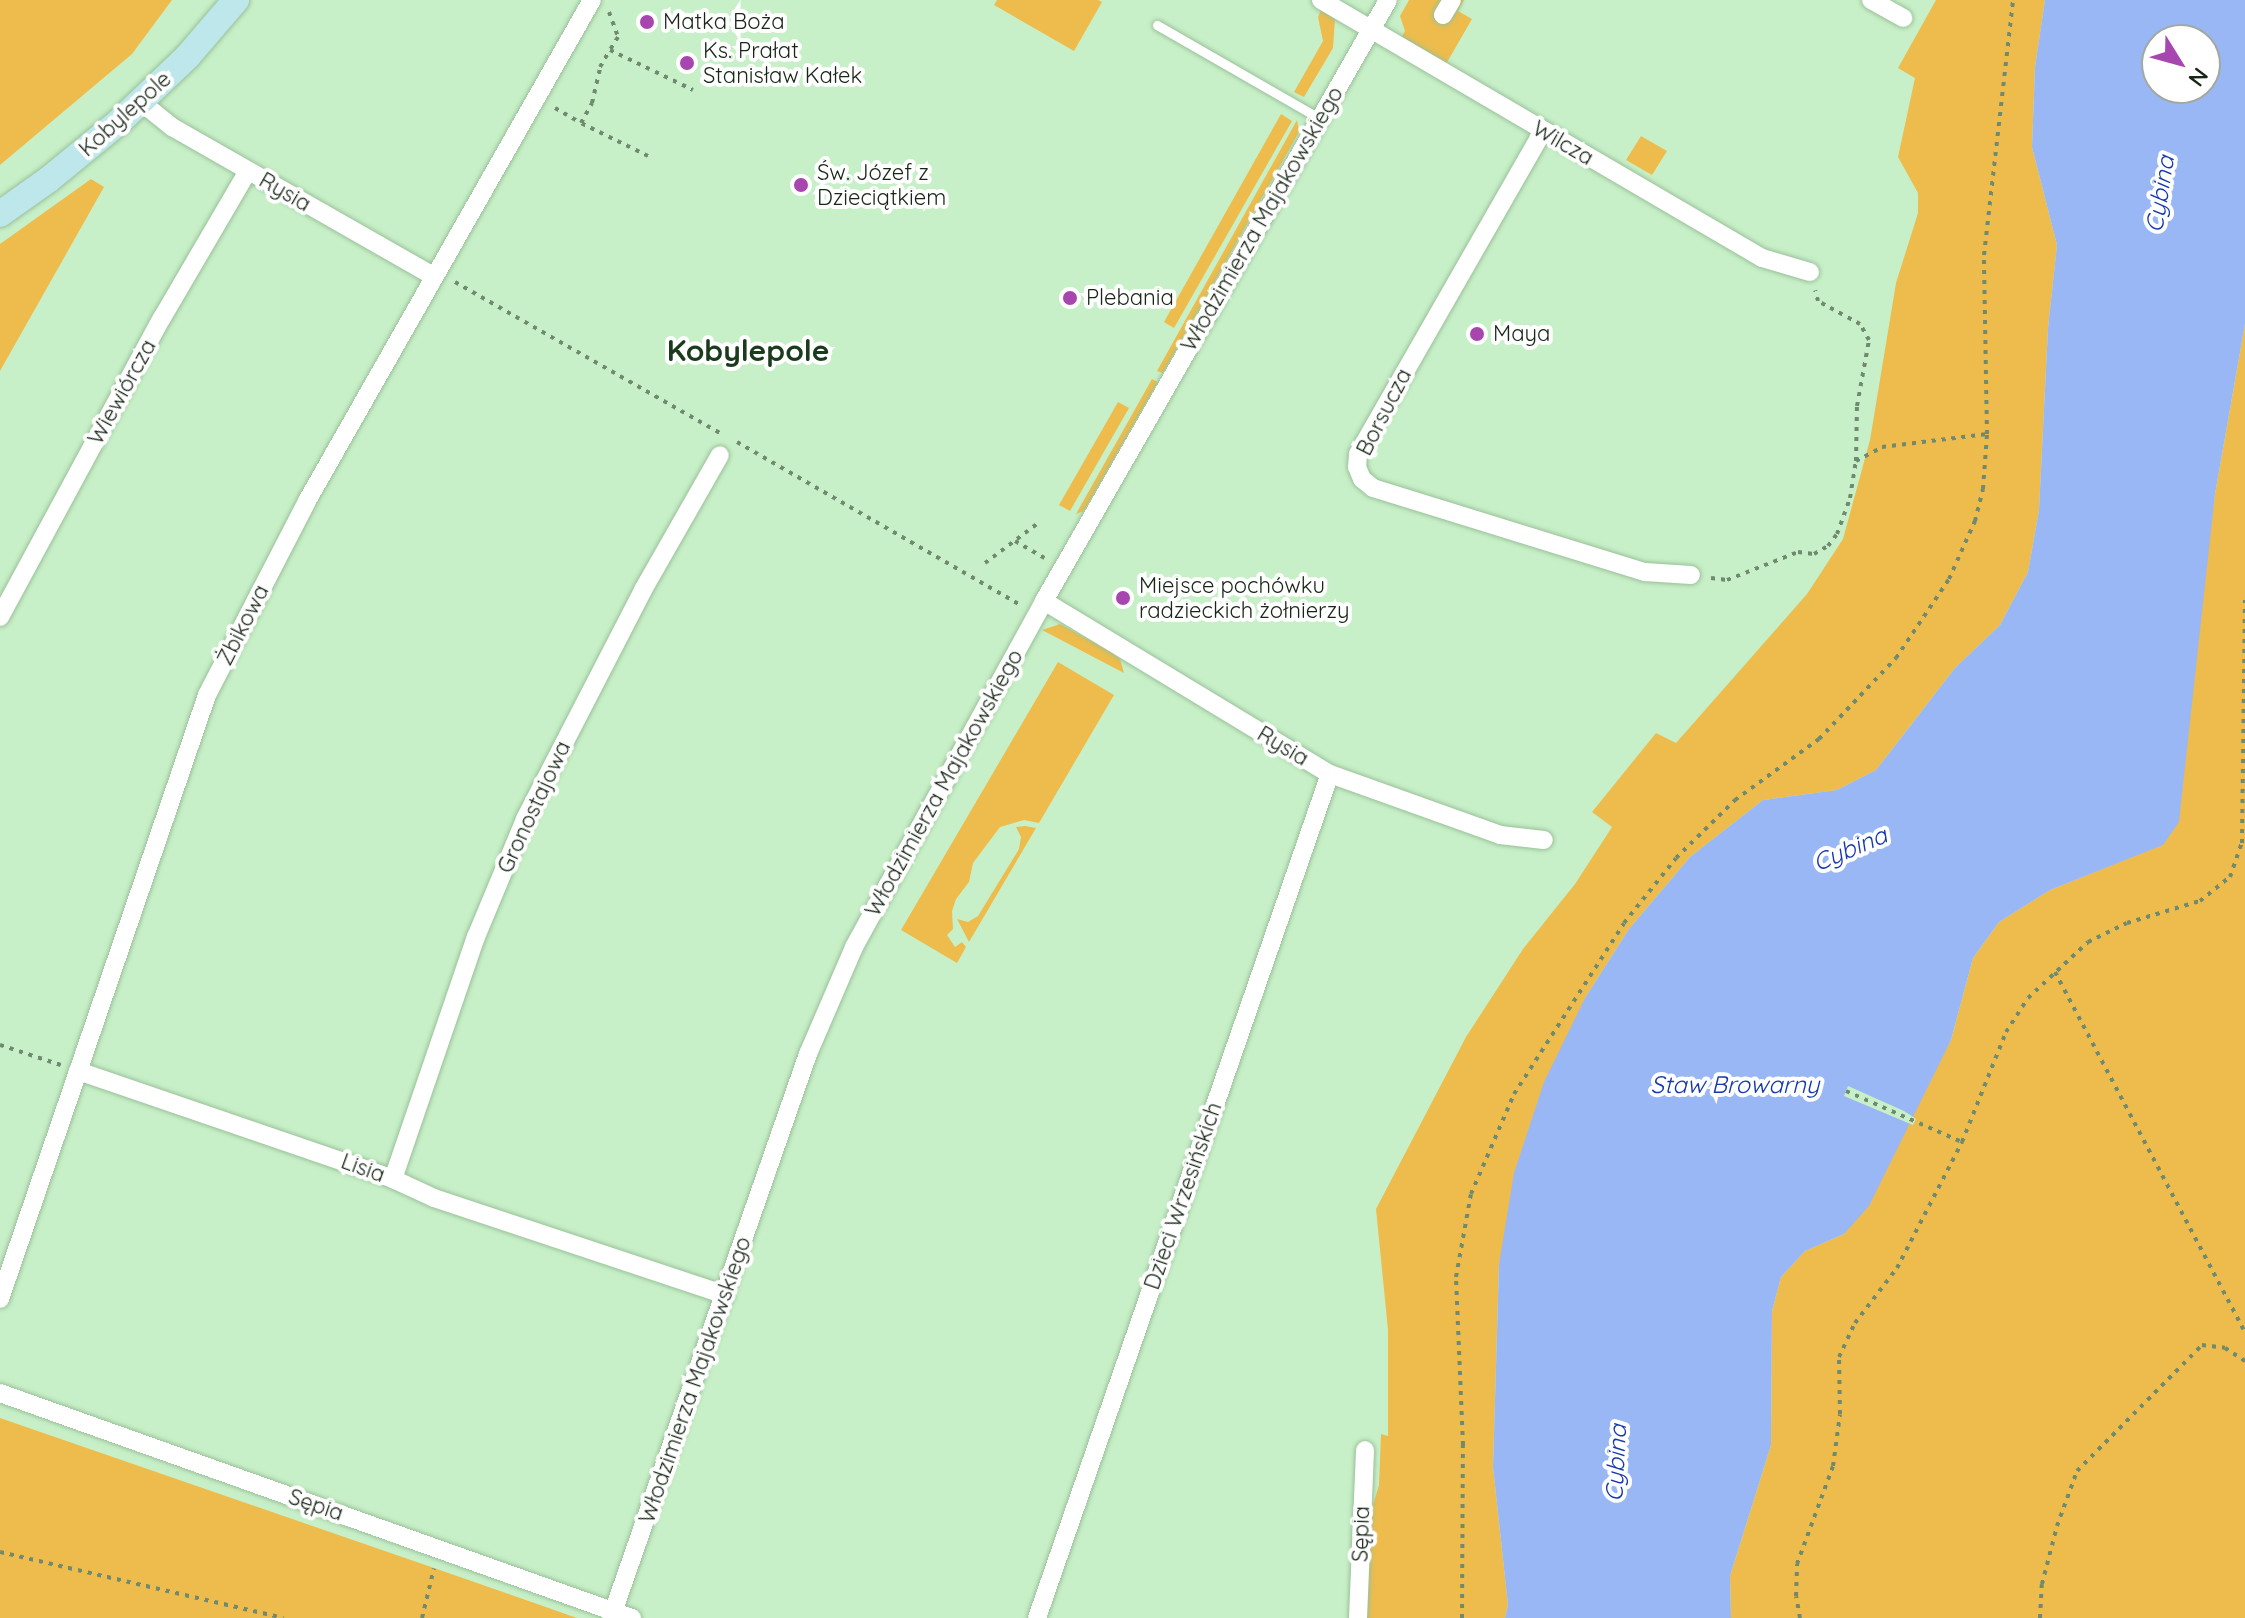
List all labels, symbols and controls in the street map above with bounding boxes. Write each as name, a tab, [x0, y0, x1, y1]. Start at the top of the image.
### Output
place label: Matka Boża	[663, 9, 784, 35]
marker: Matka Boża	[638, 13, 656, 31]
north arrow	[2141, 24, 2221, 104]
place label: Ks. Prałat Stanisław Kałek	[703, 37, 862, 88]
marker: Ks. Prałat Stanisław Kałek	[678, 54, 696, 72]
text: N	[2183, 62, 2215, 92]
street label: Kobylepole	[74, 66, 176, 162]
street label: Włodzimierza Majakowskiego	[1175, 82, 1349, 356]
street label: Wilcza	[1528, 115, 1598, 171]
water label: Cybina	[2140, 154, 2180, 234]
place label: Św. Józef z Dzieciątkiem	[817, 159, 946, 210]
street label: Rysia	[254, 167, 316, 217]
marker: Św. Józef z Dzieciątkiem	[792, 176, 810, 194]
place label: Plebania	[1086, 285, 1174, 311]
marker: Plebania	[1061, 289, 1079, 307]
place label: Maya	[1493, 321, 1550, 347]
marker: Maya	[1468, 325, 1486, 343]
district label: Kobylepole	[667, 332, 829, 368]
street label: Wiewiórcza	[82, 335, 162, 449]
street label: Borsucza	[1351, 364, 1417, 460]
place label: Miejsce pochówku radzieckich żołnierzy	[1139, 572, 1350, 624]
street label: Żbikowa	[212, 580, 274, 670]
marker: Miejsce pochówku radzieckich żołnierzy	[1114, 589, 1132, 607]
street label: Włodzimierza Majakowskiego	[859, 645, 1029, 921]
street label: Rysia	[1252, 720, 1314, 772]
street label: Gronostajowa	[492, 737, 576, 877]
water label: Cybina	[1809, 821, 1891, 877]
water label: Staw Browarny	[1651, 1071, 1819, 1099]
street label: Dzieci Wrzesińskich	[1139, 1099, 1227, 1293]
street label: Lisia	[337, 1148, 389, 1188]
street label: Włodzimierza Majakowskiego	[633, 1233, 757, 1527]
water label: Cybina	[1600, 1424, 1632, 1502]
street label: Sępia	[285, 1483, 347, 1527]
street label: Sępia	[1347, 1505, 1375, 1563]

